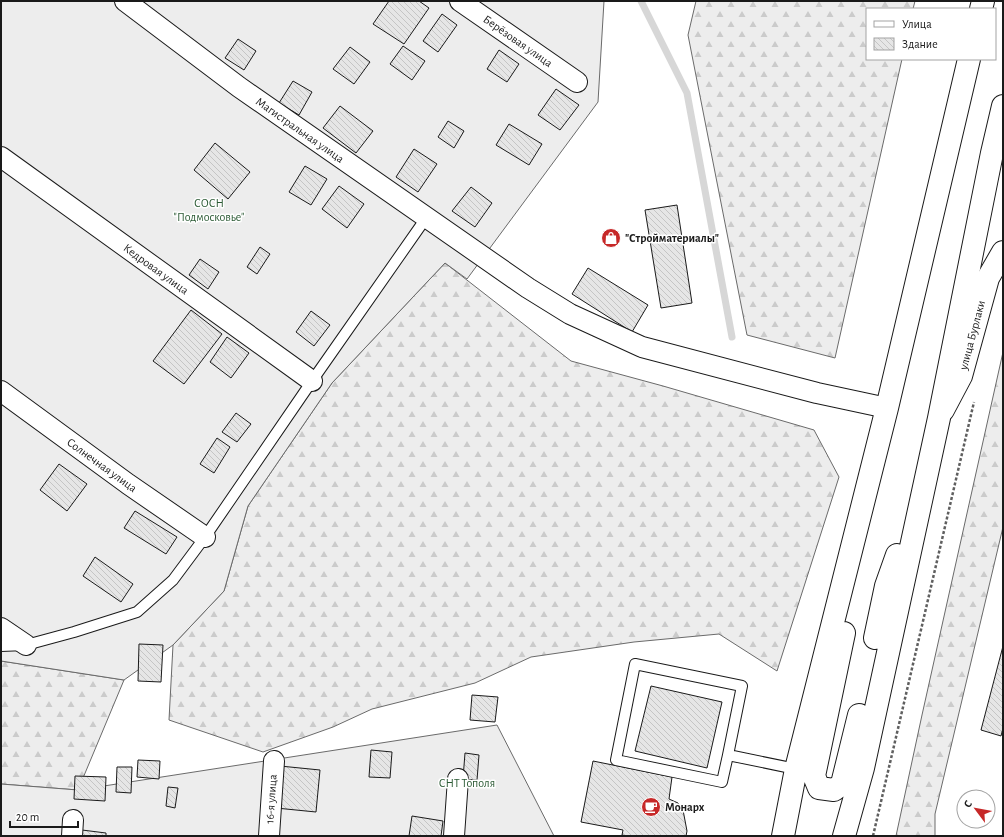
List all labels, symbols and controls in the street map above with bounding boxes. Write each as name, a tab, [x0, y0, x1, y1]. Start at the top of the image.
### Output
legend	[866, 8, 996, 60]
street label: Берёзовая улица	[481, 13, 555, 70]
text: Улица	[902, 18, 932, 30]
text: Здание	[902, 38, 938, 50]
street label: Магистральная улица	[253, 95, 347, 166]
park label: СОСН "Подмосковье"	[174, 197, 244, 223]
shop icon: "Стройматериалы"	[600, 227, 622, 249]
place label: "Стройматериалы"	[625, 232, 719, 244]
street label: Кедровая улица	[121, 241, 191, 298]
street label: улица Бурлаки	[957, 299, 988, 372]
street label: Солнечная улица	[64, 436, 139, 495]
street label: 16-я улица	[263, 773, 280, 824]
park label: СНТ Тополя	[439, 777, 495, 789]
north arrow	[956, 789, 996, 829]
cafe icon: Монарх	[640, 796, 662, 818]
text: С	[962, 798, 974, 809]
place label: Монарх	[665, 801, 705, 813]
scale bar	[10, 803, 78, 829]
text: 20 m	[16, 811, 39, 823]

